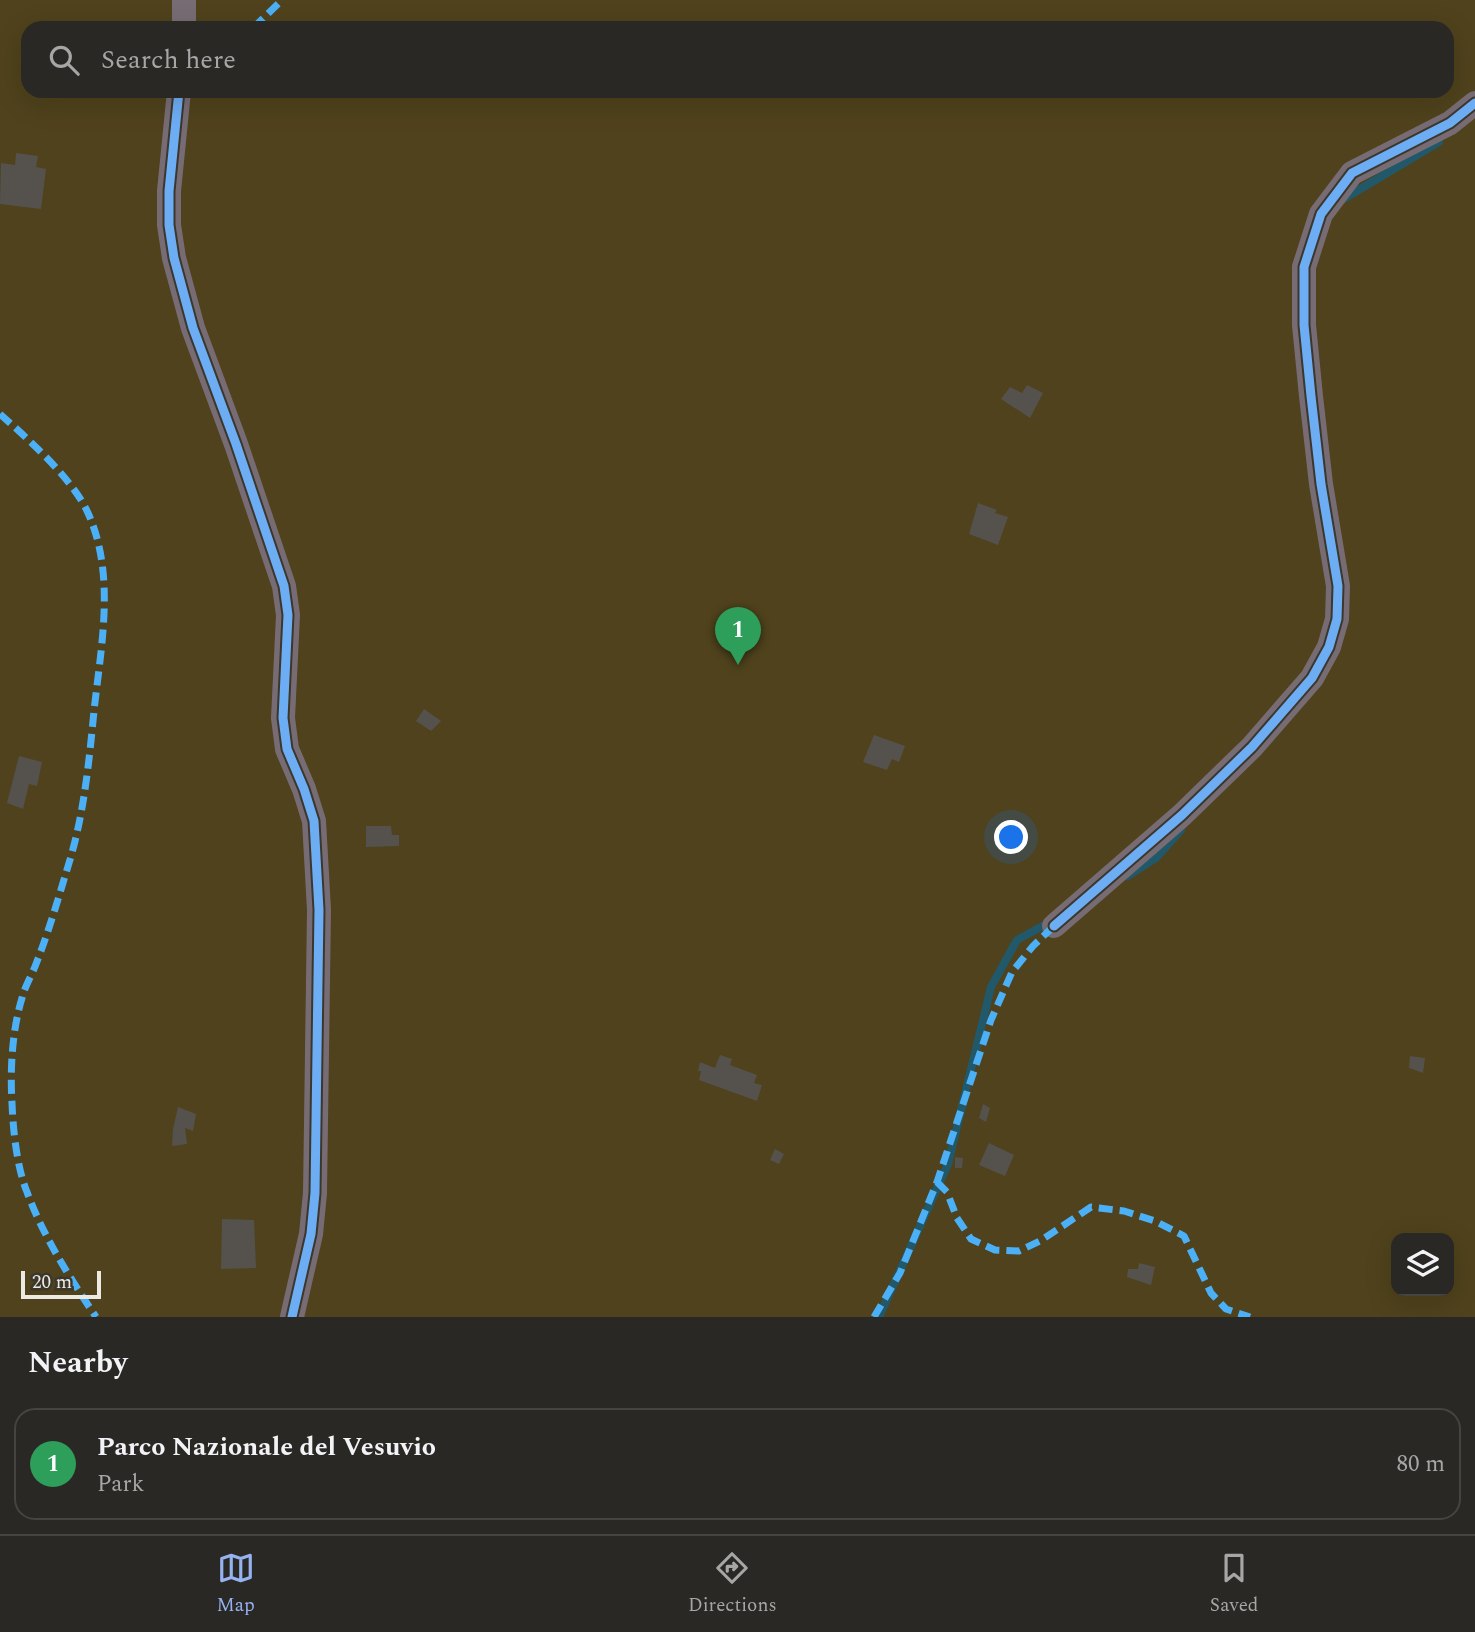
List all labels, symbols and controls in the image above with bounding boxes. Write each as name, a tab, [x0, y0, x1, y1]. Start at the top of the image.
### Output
search box	[21, 21, 1454, 98]
text: Search here	[101, 40, 236, 80]
icon: search	[45, 41, 83, 79]
pin: 1	[715, 607, 761, 665]
your location	[994, 820, 1028, 854]
map controls	[1391, 1233, 1454, 1296]
button: layers	[1391, 1233, 1454, 1296]
scale bar	[21, 1268, 102, 1300]
text: 20 m	[32, 1268, 72, 1297]
text: Nearby	[28, 1340, 127, 1386]
text: Parco Nazionale del Vesuvio	[97, 1427, 436, 1467]
text: 1	[47, 1447, 59, 1482]
text: 80 m	[1396, 1447, 1445, 1482]
text: Park	[97, 1467, 144, 1502]
tab: Map	[217, 1549, 255, 1620]
tab: Directions	[688, 1549, 777, 1620]
tab: Saved	[1210, 1549, 1258, 1620]

